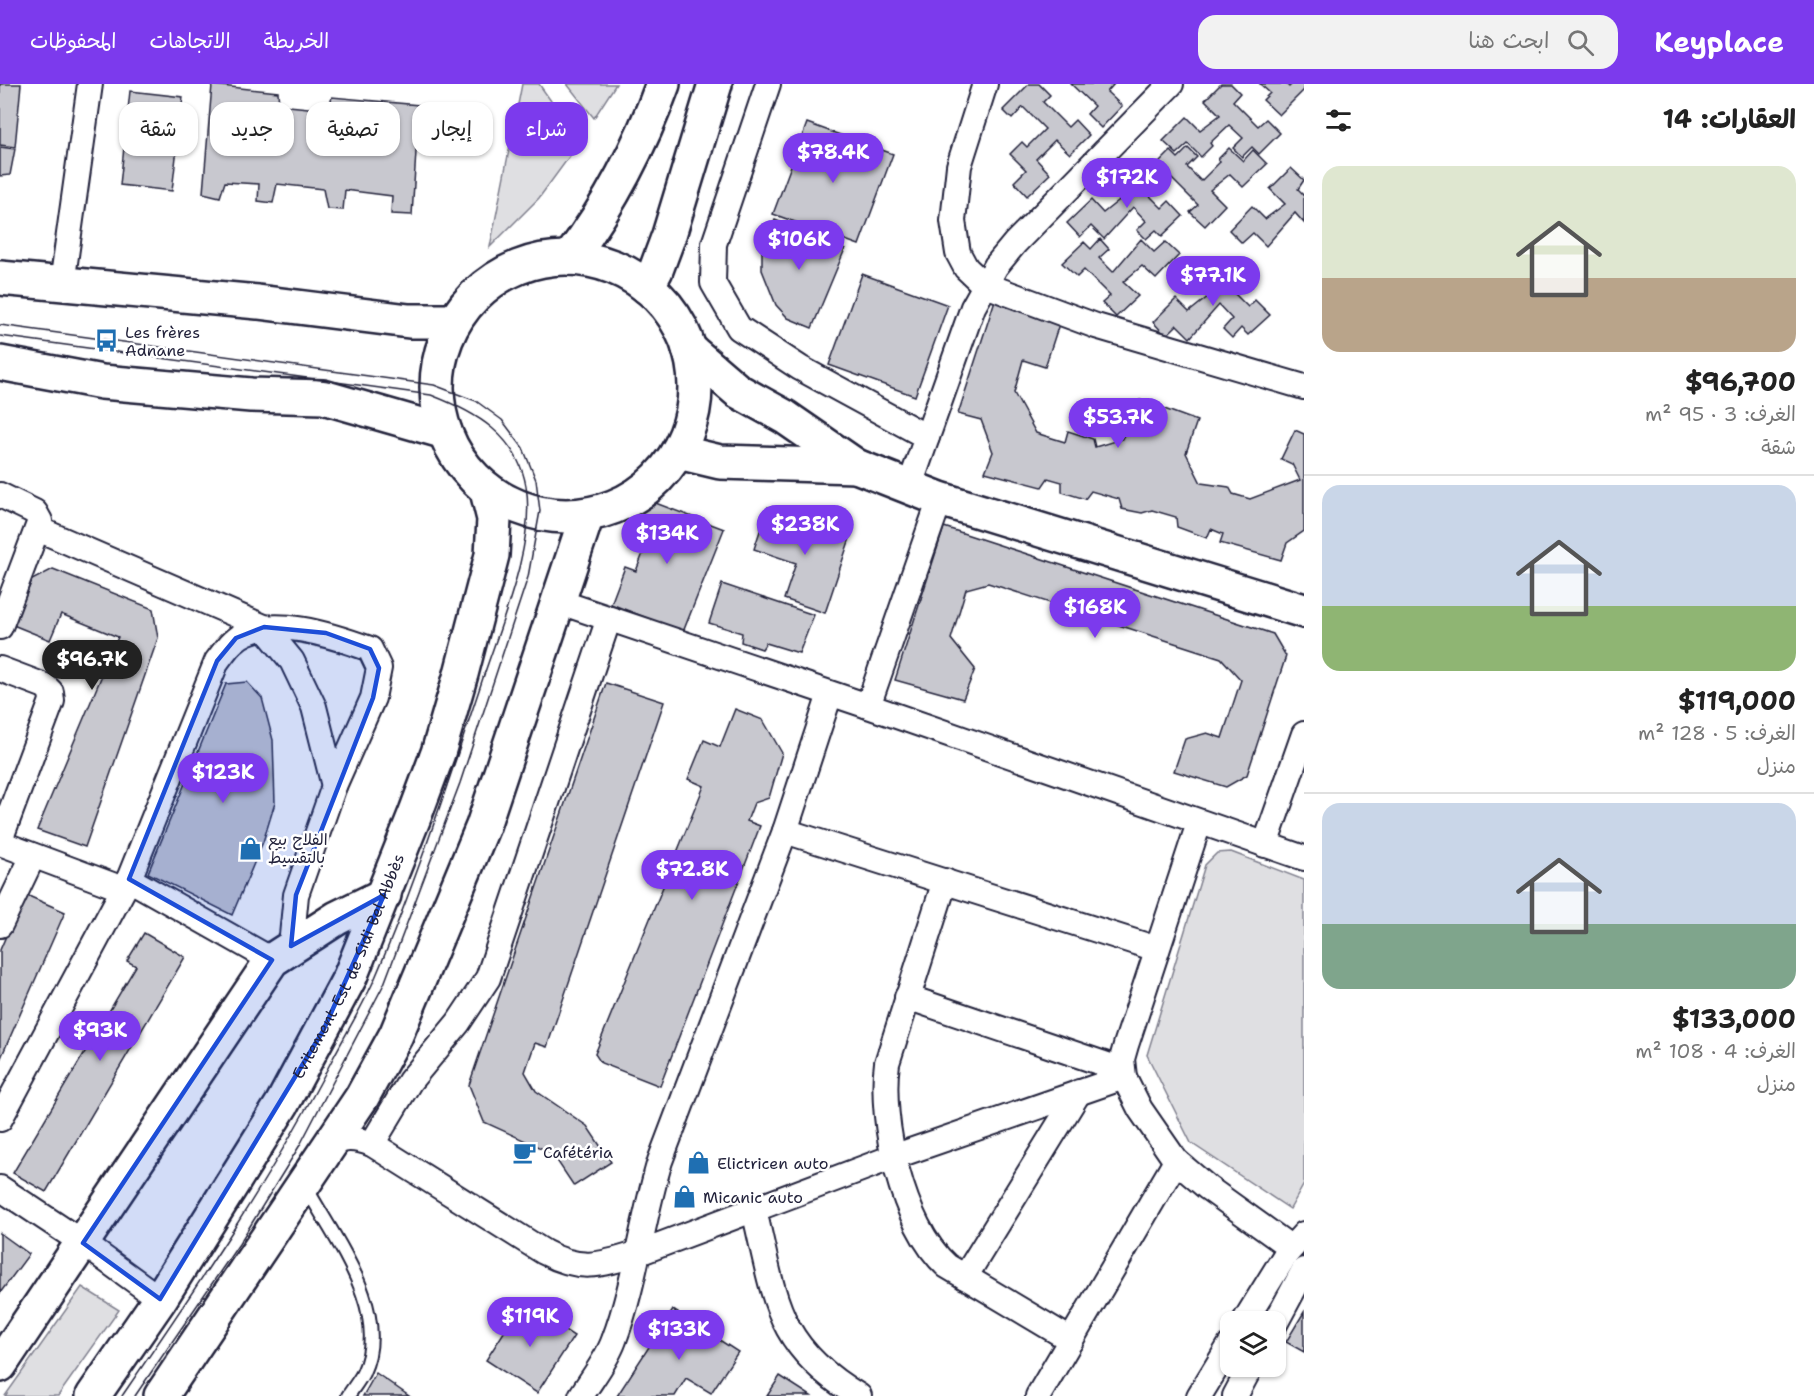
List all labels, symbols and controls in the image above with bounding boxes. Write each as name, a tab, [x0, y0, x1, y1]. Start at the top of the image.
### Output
search box	[1198, 15, 1618, 69]
text: Keyplace	[1654, 23, 1784, 61]
text: ابحث هنا	[1468, 26, 1549, 55]
icon: search	[1564, 26, 1597, 59]
text: المحفوظات	[30, 27, 116, 55]
text: الاتجاهات	[149, 27, 231, 55]
text: الخريطة	[264, 27, 329, 55]
text: العقارات: 14	[1662, 101, 1796, 136]
chip: شقة	[119, 102, 198, 156]
chip: جديد	[210, 102, 294, 156]
chip: تصفية	[306, 102, 400, 156]
chip: إيجار	[412, 102, 493, 156]
chip: شراء	[505, 102, 588, 156]
icon: filters	[1322, 104, 1355, 137]
pin: $78.4K	[784, 133, 882, 184]
text: $78.4K	[797, 139, 869, 165]
pin: $172K	[1085, 158, 1169, 209]
text: $172K	[1096, 164, 1158, 190]
icon: home	[1505, 205, 1613, 313]
pin: $106K	[757, 220, 841, 271]
text: $106K	[767, 226, 831, 252]
pin: $77.1K	[1164, 256, 1262, 307]
text: $77.1K	[1180, 262, 1246, 288]
place label: Les frères Adnane	[125, 322, 200, 361]
bus stop icon: Les frères Adnane	[94, 328, 120, 354]
text: $96,700	[1685, 364, 1796, 399]
pin: $53.7K	[1069, 398, 1167, 449]
text: الغرف: 3 · 95 m²	[1645, 401, 1796, 427]
text: $53.7K	[1083, 404, 1153, 430]
text: شقة	[1761, 434, 1796, 460]
pin: $238K	[763, 505, 847, 556]
text: $238K	[771, 511, 839, 537]
pin: $134K	[625, 514, 709, 565]
text: $134K	[635, 520, 699, 546]
icon: home	[1505, 524, 1613, 632]
pin: $168K	[1053, 588, 1137, 639]
text: $168K	[1063, 594, 1127, 620]
pin: $96.7K	[43, 640, 141, 691]
text: $96.7K	[56, 646, 128, 672]
text: $119,000	[1678, 683, 1796, 718]
text: الغرف: 5 · 128 m²	[1638, 720, 1796, 746]
pin: $123K	[181, 753, 265, 804]
text: منزل	[1757, 753, 1796, 779]
text: $123K	[192, 759, 254, 785]
place label: الفلاح بيع بالتقسيط	[268, 829, 328, 868]
shop icon: الفلاح بيع بالتقسيط	[237, 835, 263, 861]
icon: home	[1505, 842, 1613, 950]
pin: $72.8K	[643, 850, 741, 901]
street label: Evitement Est de Sidi Bel Abbès	[287, 851, 409, 1083]
text: $72.8K	[655, 856, 729, 882]
text: $133,000	[1672, 1001, 1796, 1036]
pin: $93K	[64, 1011, 136, 1062]
text: $93K	[73, 1017, 127, 1043]
text: الغرف: 4 · 108 m²	[1635, 1038, 1796, 1064]
text: منزل	[1757, 1071, 1796, 1097]
cafe icon: Cafétéria	[512, 1139, 538, 1165]
place label: Cafétéria	[543, 1142, 613, 1163]
shop icon: Elictricen auto	[686, 1150, 712, 1176]
place label: Elictricen auto	[717, 1153, 828, 1174]
shop icon: Micanic auto	[672, 1184, 698, 1210]
place label: Micanic auto	[703, 1187, 803, 1208]
pin: $119K	[488, 1297, 572, 1348]
text: $119K	[501, 1303, 559, 1329]
pin: $133K	[637, 1310, 721, 1361]
map controls	[1220, 1311, 1286, 1377]
button: layers	[1220, 1311, 1286, 1377]
text: $133K	[648, 1316, 710, 1342]

